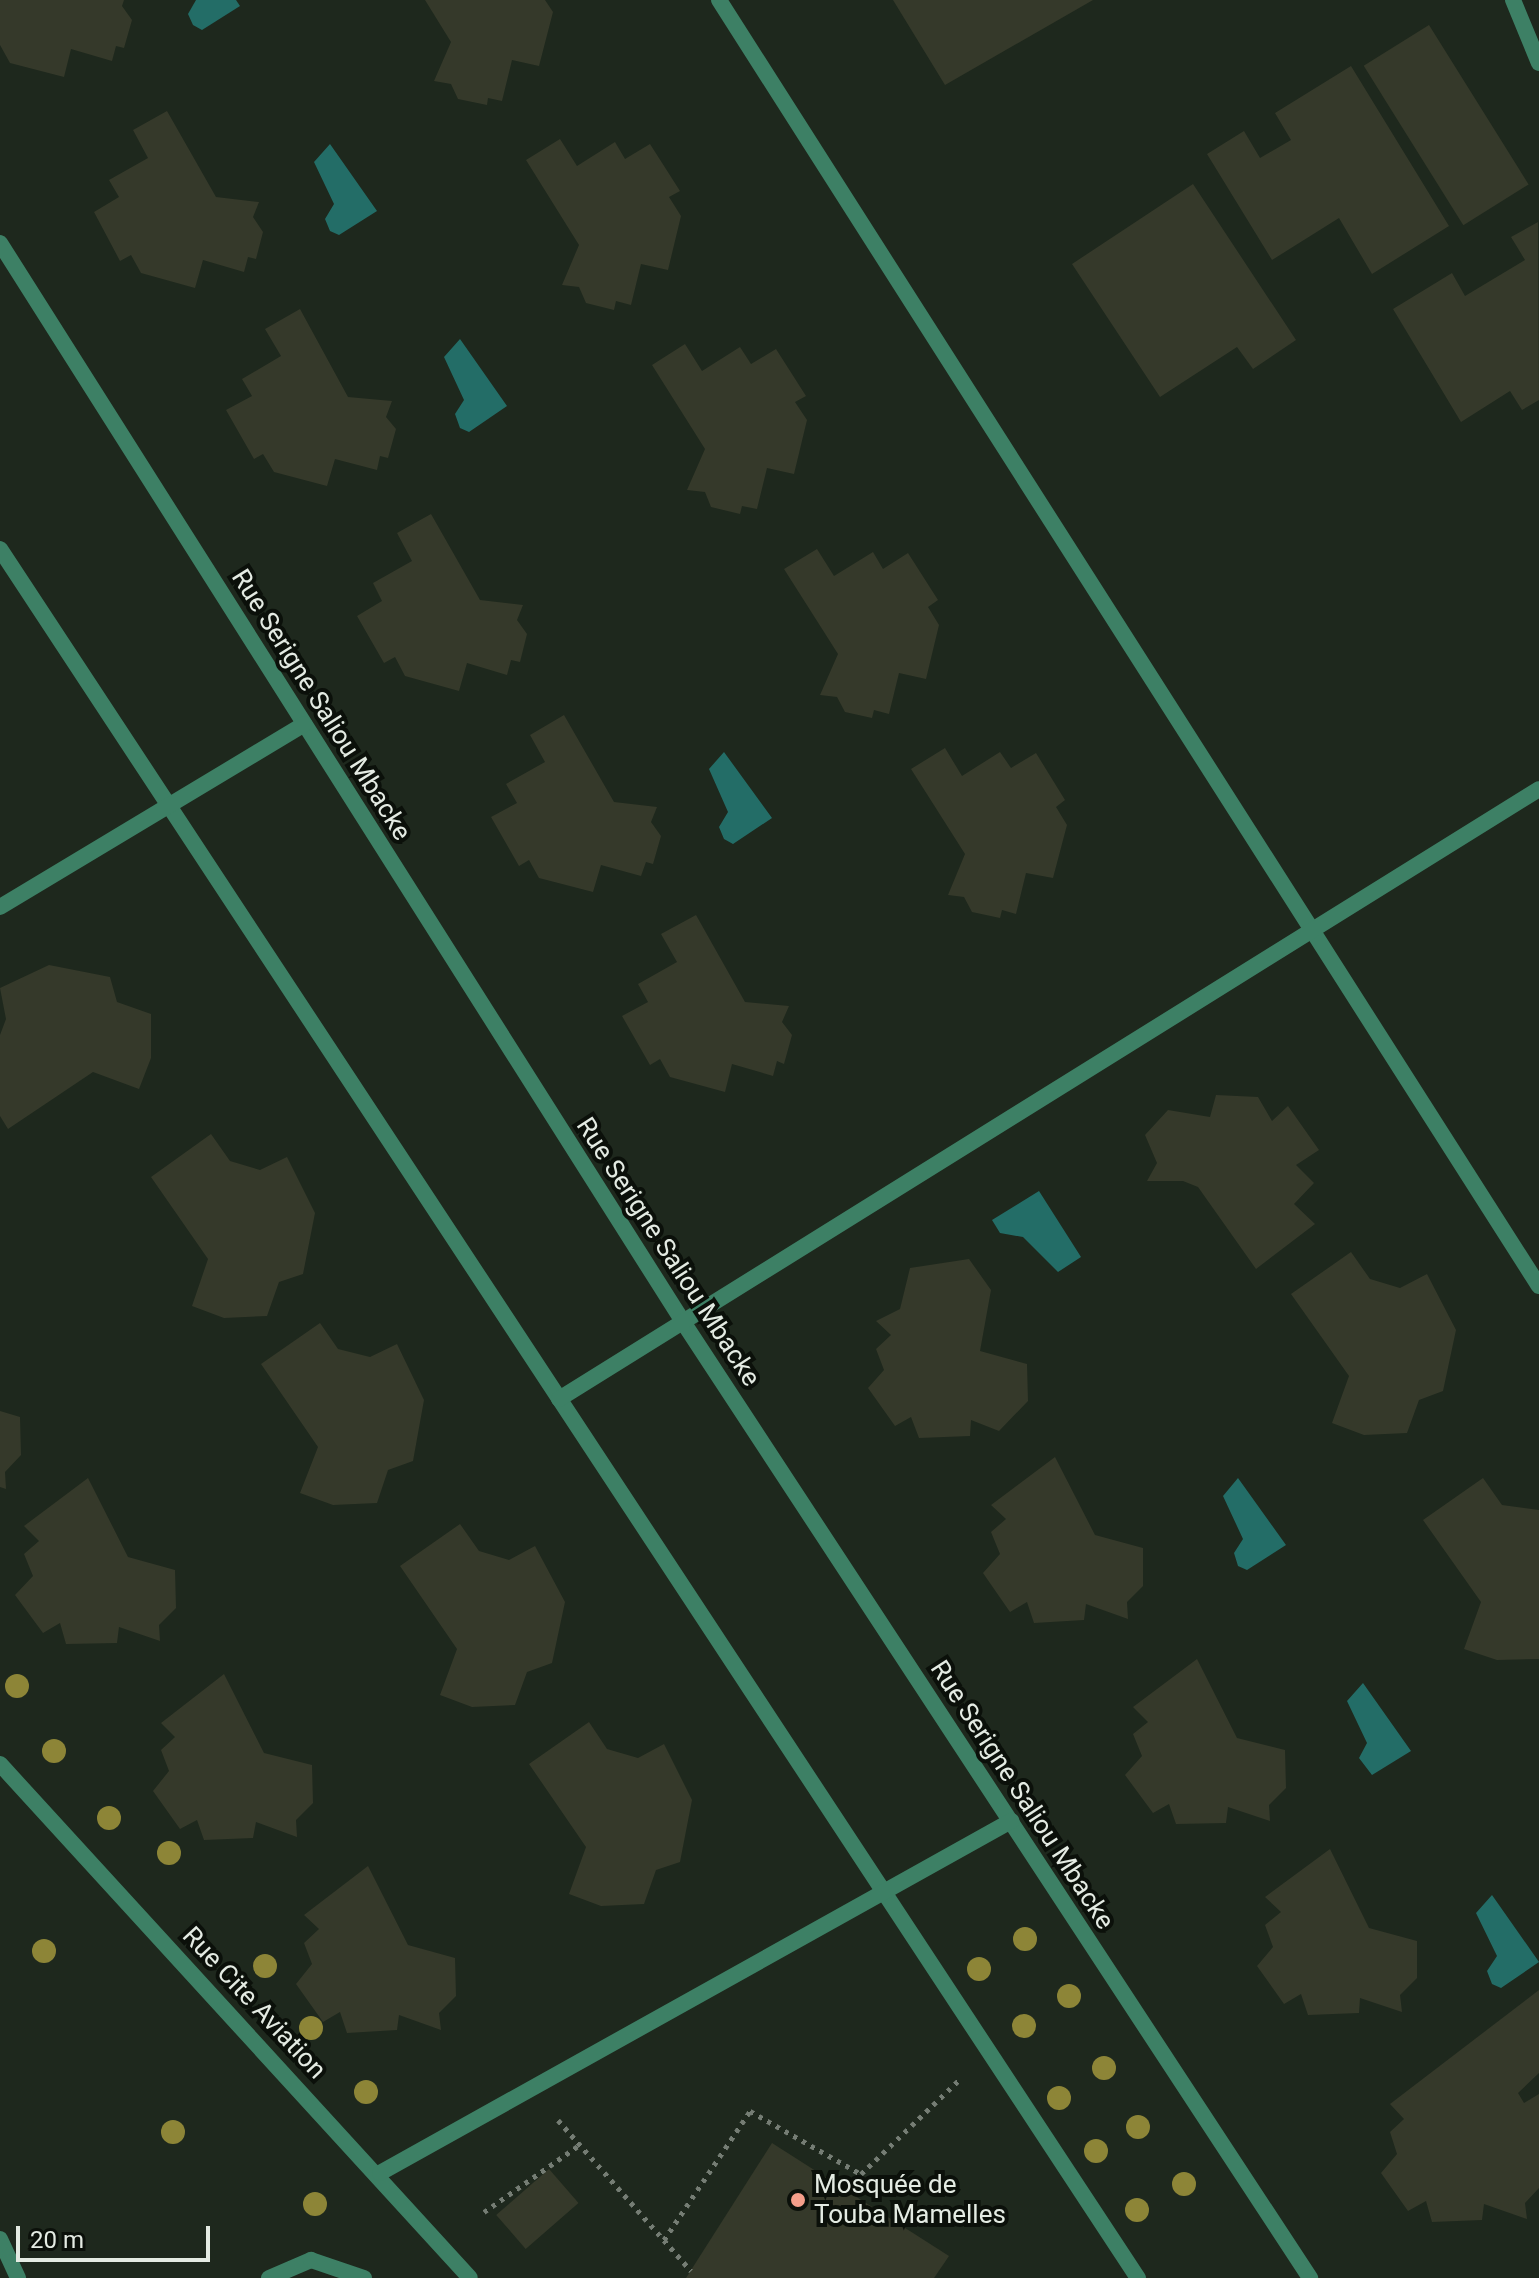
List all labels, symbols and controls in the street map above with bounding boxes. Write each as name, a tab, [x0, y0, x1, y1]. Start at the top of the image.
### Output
street label: Rue Serigne Saliou Mbacke	[225, 564, 417, 846]
street label: Rue Serigne Saliou Mbacke	[569, 1112, 767, 1392]
street label: Rue Serigne Saliou Mbacke	[923, 1655, 1121, 1935]
street label: Rue Cite Aviation	[176, 1921, 332, 2085]
place label: Mosquée de Touba Mamelles	[814, 2169, 1006, 2230]
marker: Mosquée de Touba Mamelles	[789, 2191, 807, 2209]
scale bar	[20, 2210, 214, 2260]
text: 20 m	[30, 2226, 84, 2254]

